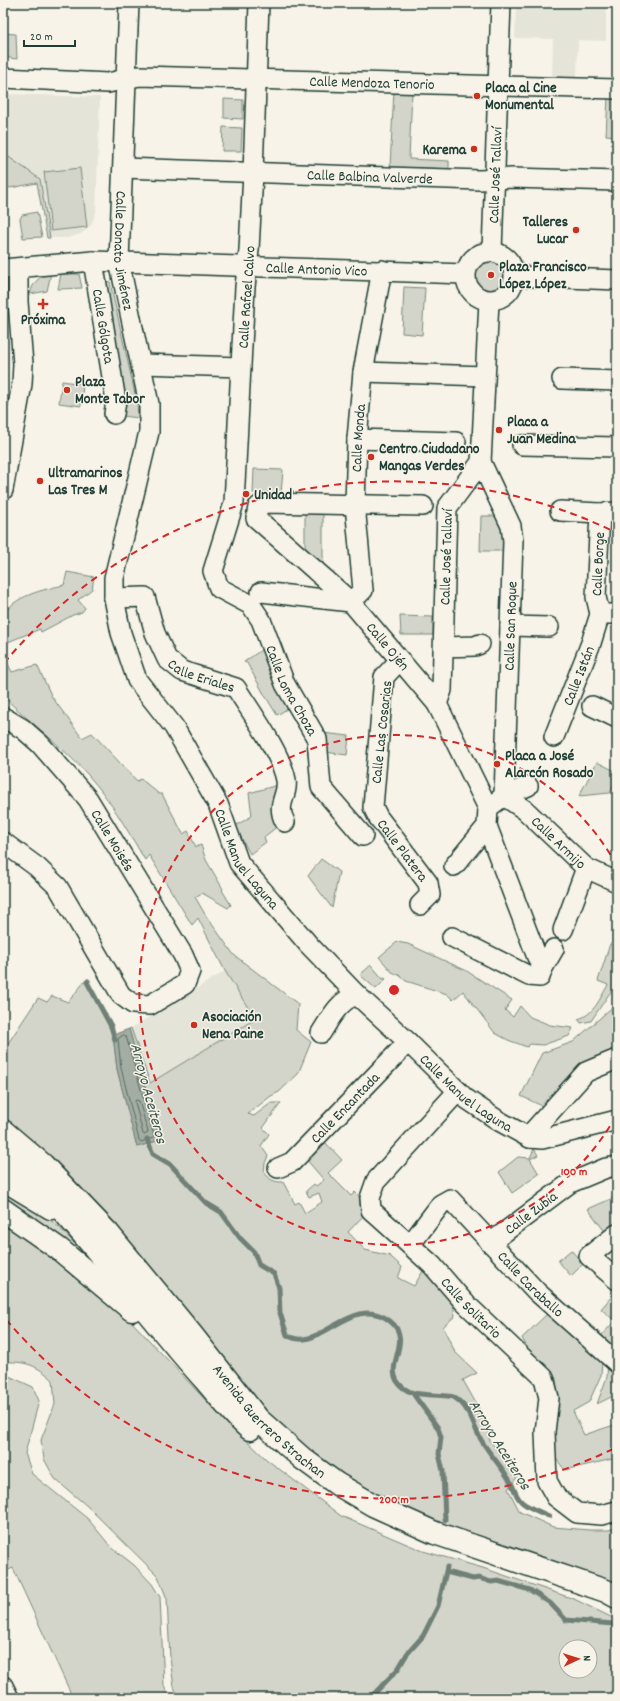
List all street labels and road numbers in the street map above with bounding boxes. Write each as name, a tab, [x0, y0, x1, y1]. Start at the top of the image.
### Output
street label: Calle Mendoza Tenorio	[309, 72, 435, 97]
street label: Calle José Tallaví	[484, 125, 510, 224]
street label: Calle Balbina Valverde	[306, 165, 434, 191]
street label: Calle Donato Jiménez	[106, 190, 138, 313]
street label: Calle Rafael Calvo	[233, 245, 263, 349]
street label: Calle Antonio Vico	[265, 258, 368, 284]
street label: Calle Gólgota	[85, 287, 119, 366]
street label: Calle Monda	[347, 402, 373, 472]
street label: Calle José Tallaví	[435, 507, 460, 605]
street label: Calle Borge	[587, 531, 612, 597]
street label: Calle San Roque	[499, 581, 525, 671]
street label: Calle Ojén	[360, 618, 414, 677]
street label: Calle Loma Choza	[258, 642, 322, 741]
street label: Calle Istán	[558, 643, 602, 709]
street label: Calle Eriales	[162, 654, 237, 700]
street label: Calle Las Cosarias	[367, 680, 399, 785]
street label: Calle Moisés	[84, 806, 139, 876]
street label: Calle Manuel Laguna	[208, 806, 284, 916]
street label: Calle Armijo	[525, 812, 590, 876]
street label: Calle Platera	[370, 815, 433, 888]
street label: Calle Manuel Laguna	[413, 1050, 516, 1140]
street label: Calle Encantada	[306, 1067, 387, 1150]
street label: Calle Zubía	[501, 1186, 564, 1241]
street label: Calle Caraballo	[491, 1247, 568, 1324]
street label: Calle Solitario	[434, 1273, 506, 1345]
street label: Avenida Guerrero Strachan	[206, 1360, 330, 1485]

